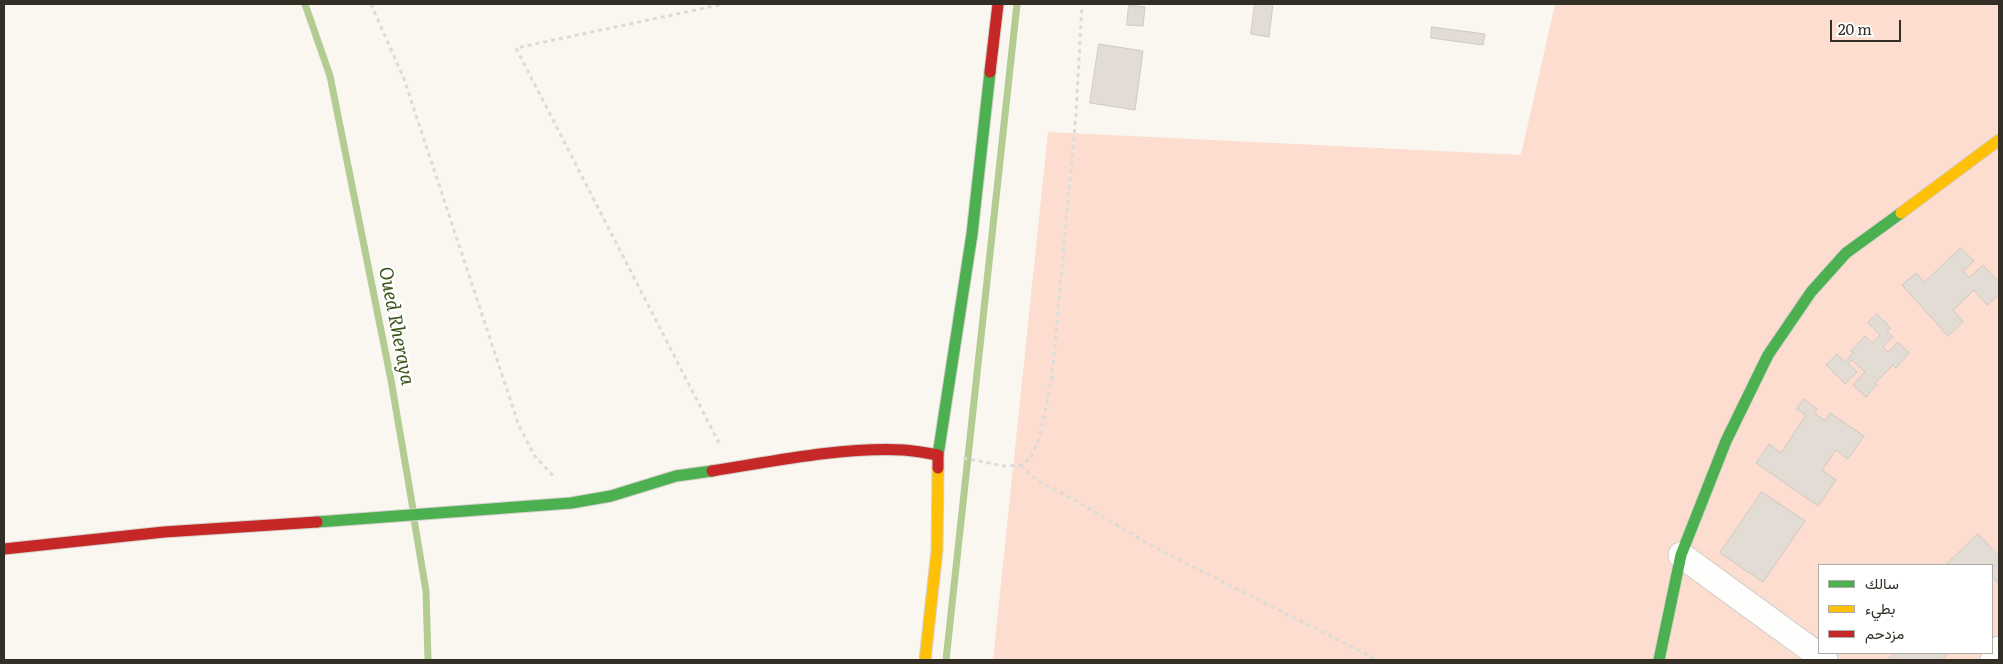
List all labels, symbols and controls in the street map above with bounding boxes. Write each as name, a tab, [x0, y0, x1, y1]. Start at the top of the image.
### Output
scale bar	[1833, 10, 1904, 42]
text: 20 m	[1838, 17, 1872, 40]
water label: Oued Rheraya	[373, 265, 419, 387]
legend	[1818, 564, 1993, 654]
text: سالك	[1865, 571, 1899, 594]
text: بطيء	[1865, 596, 1895, 619]
text: مزدحم	[1865, 621, 1904, 644]

